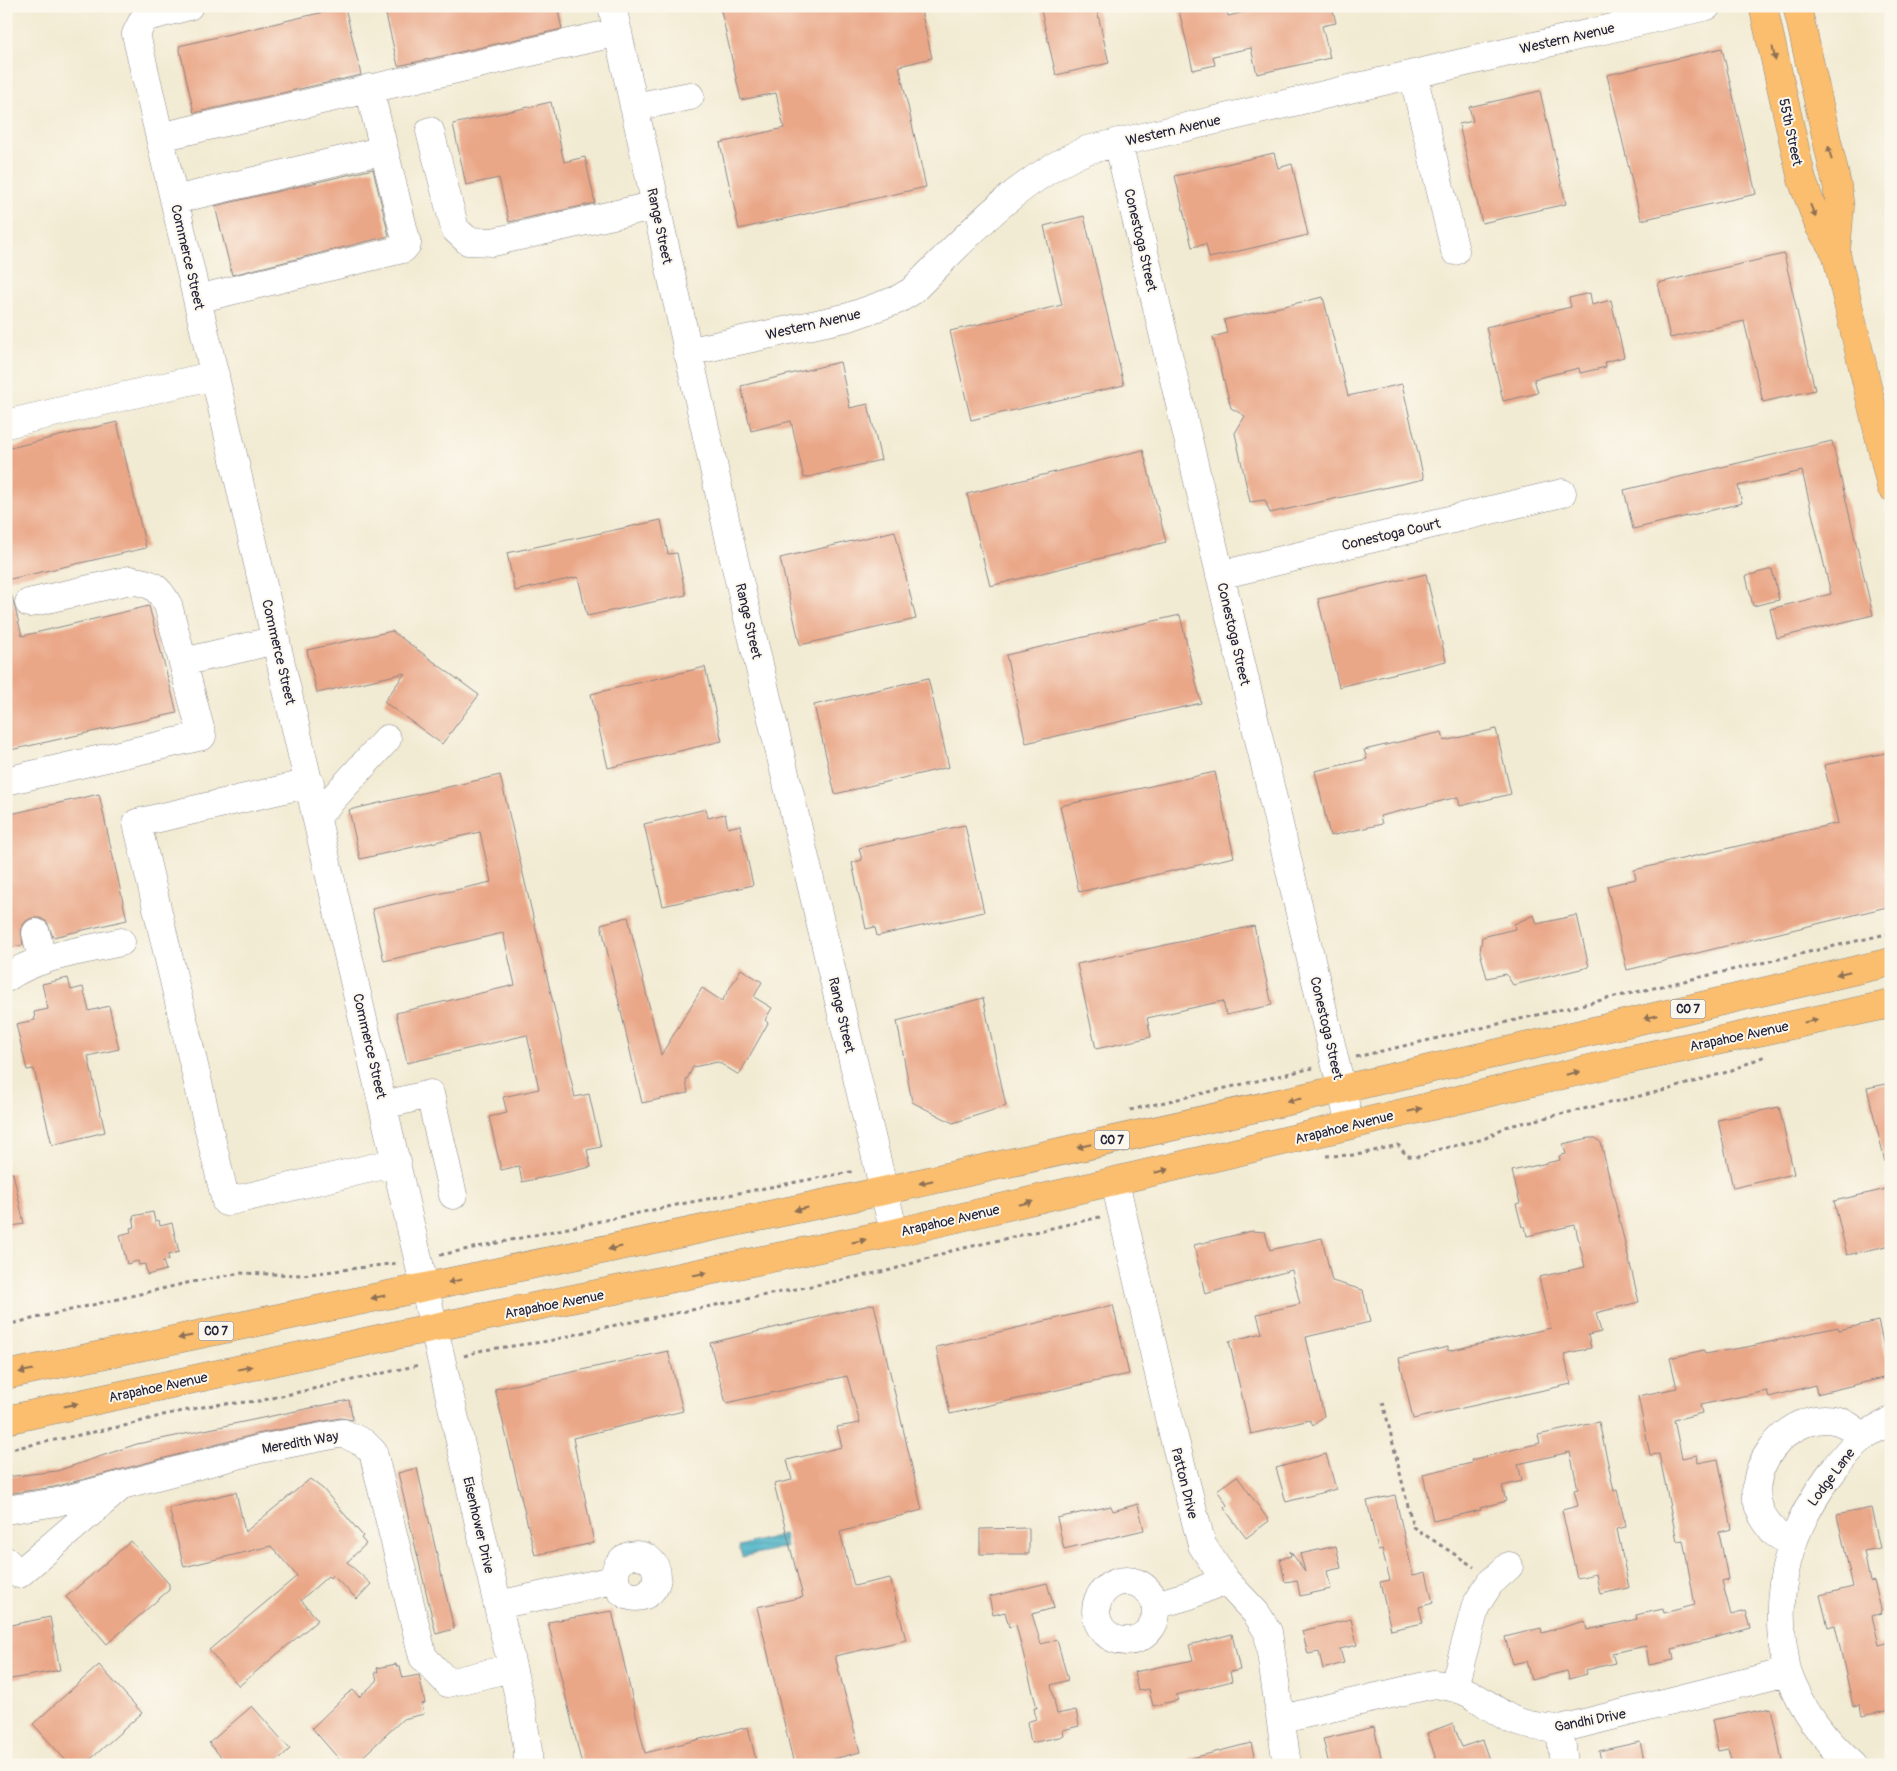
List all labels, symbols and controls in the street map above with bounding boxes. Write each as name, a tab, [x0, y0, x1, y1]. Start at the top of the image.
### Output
street label: Western Avenue	[1518, 19, 1616, 58]
one-way arrow	[1770, 46, 1778, 61]
street label: 55th Street	[1775, 97, 1806, 168]
street label: Western Avenue	[1124, 111, 1222, 150]
one-way arrow	[1826, 145, 1834, 160]
street label: Range Street	[643, 187, 676, 266]
street label: Conestoga Street	[1120, 187, 1161, 293]
street label: Commerce Street	[167, 203, 208, 312]
one-way arrow	[1810, 204, 1818, 218]
street label: Western Avenue	[764, 305, 862, 344]
street label: Conestoga Court	[1340, 515, 1442, 554]
street label: Conestoga Street	[1213, 581, 1254, 687]
street label: Range Street	[732, 582, 766, 661]
street label: Commerce Street	[258, 598, 299, 707]
one-way arrow	[1836, 969, 1851, 977]
street label: Conestoga Street	[1306, 975, 1347, 1081]
street label: Range Street	[825, 976, 859, 1055]
street label: Commerce Street	[349, 992, 390, 1101]
road number: CO 7	[1670, 1000, 1706, 1019]
one-way arrow	[1643, 1013, 1658, 1021]
one-way arrow	[1804, 1017, 1819, 1025]
street label: Arapahoe Avenue	[1688, 1018, 1790, 1055]
one-way arrow	[1565, 1069, 1580, 1077]
one-way arrow	[1286, 1096, 1302, 1104]
one-way arrow	[1407, 1106, 1422, 1114]
street label: Arapahoe Avenue	[1293, 1107, 1395, 1148]
road number: CO 7	[1094, 1130, 1130, 1150]
one-way arrow	[1077, 1142, 1092, 1150]
one-way arrow	[1155, 1167, 1170, 1175]
one-way arrow	[918, 1178, 933, 1186]
one-way arrow	[1019, 1199, 1034, 1207]
street label: Arapahoe Avenue	[899, 1201, 1001, 1240]
one-way arrow	[793, 1205, 809, 1213]
one-way arrow	[851, 1236, 867, 1244]
one-way arrow	[607, 1244, 622, 1252]
one-way arrow	[692, 1270, 707, 1278]
one-way arrow	[447, 1277, 463, 1285]
street label: Arapahoe Avenue	[503, 1287, 605, 1322]
one-way arrow	[370, 1293, 386, 1301]
road number: CO 7	[198, 1322, 234, 1340]
one-way arrow	[177, 1333, 193, 1341]
one-way arrow	[237, 1364, 252, 1372]
one-way arrow	[18, 1367, 34, 1375]
street label: Arapahoe Avenue	[107, 1369, 209, 1406]
one-way arrow	[63, 1401, 79, 1409]
street label: Meredith Way	[260, 1427, 340, 1458]
street label: Lodge Lane	[1804, 1445, 1859, 1510]
street label: Patton Drive	[1167, 1446, 1202, 1521]
street label: Eisenhower Drive	[459, 1475, 498, 1575]
street label: Gandhi Drive	[1553, 1705, 1627, 1736]

